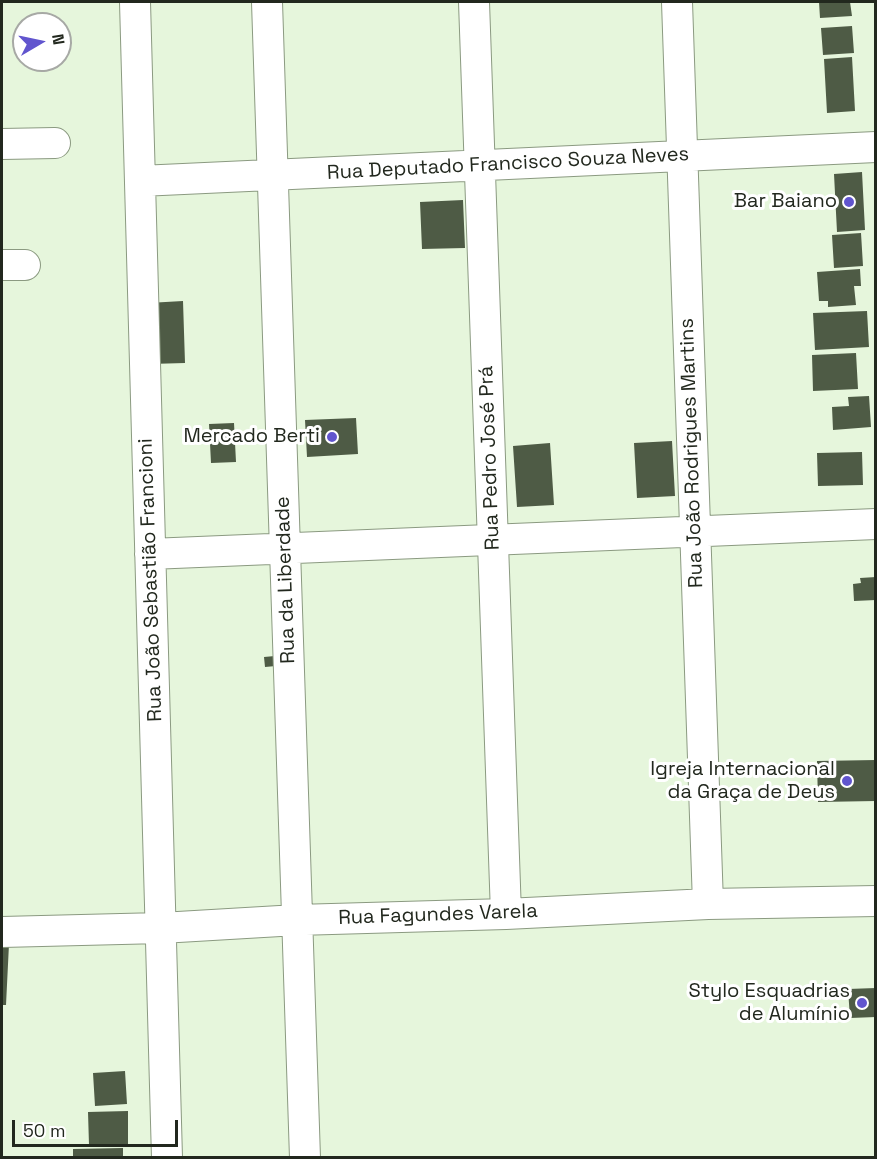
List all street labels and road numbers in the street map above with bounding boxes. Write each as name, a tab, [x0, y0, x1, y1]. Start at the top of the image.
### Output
street label: Rua Deputado Francisco Souza Neves	[326, 143, 690, 185]
street label: Rua João Rodrigues Martins	[675, 318, 709, 588]
street label: Rua Pedro José Prá	[475, 365, 505, 551]
street label: Rua João Sebastião Francioni	[134, 438, 168, 722]
street label: Rua da Liberdade	[271, 496, 301, 664]
street label: Rua Fagundes Varela	[338, 900, 538, 930]

